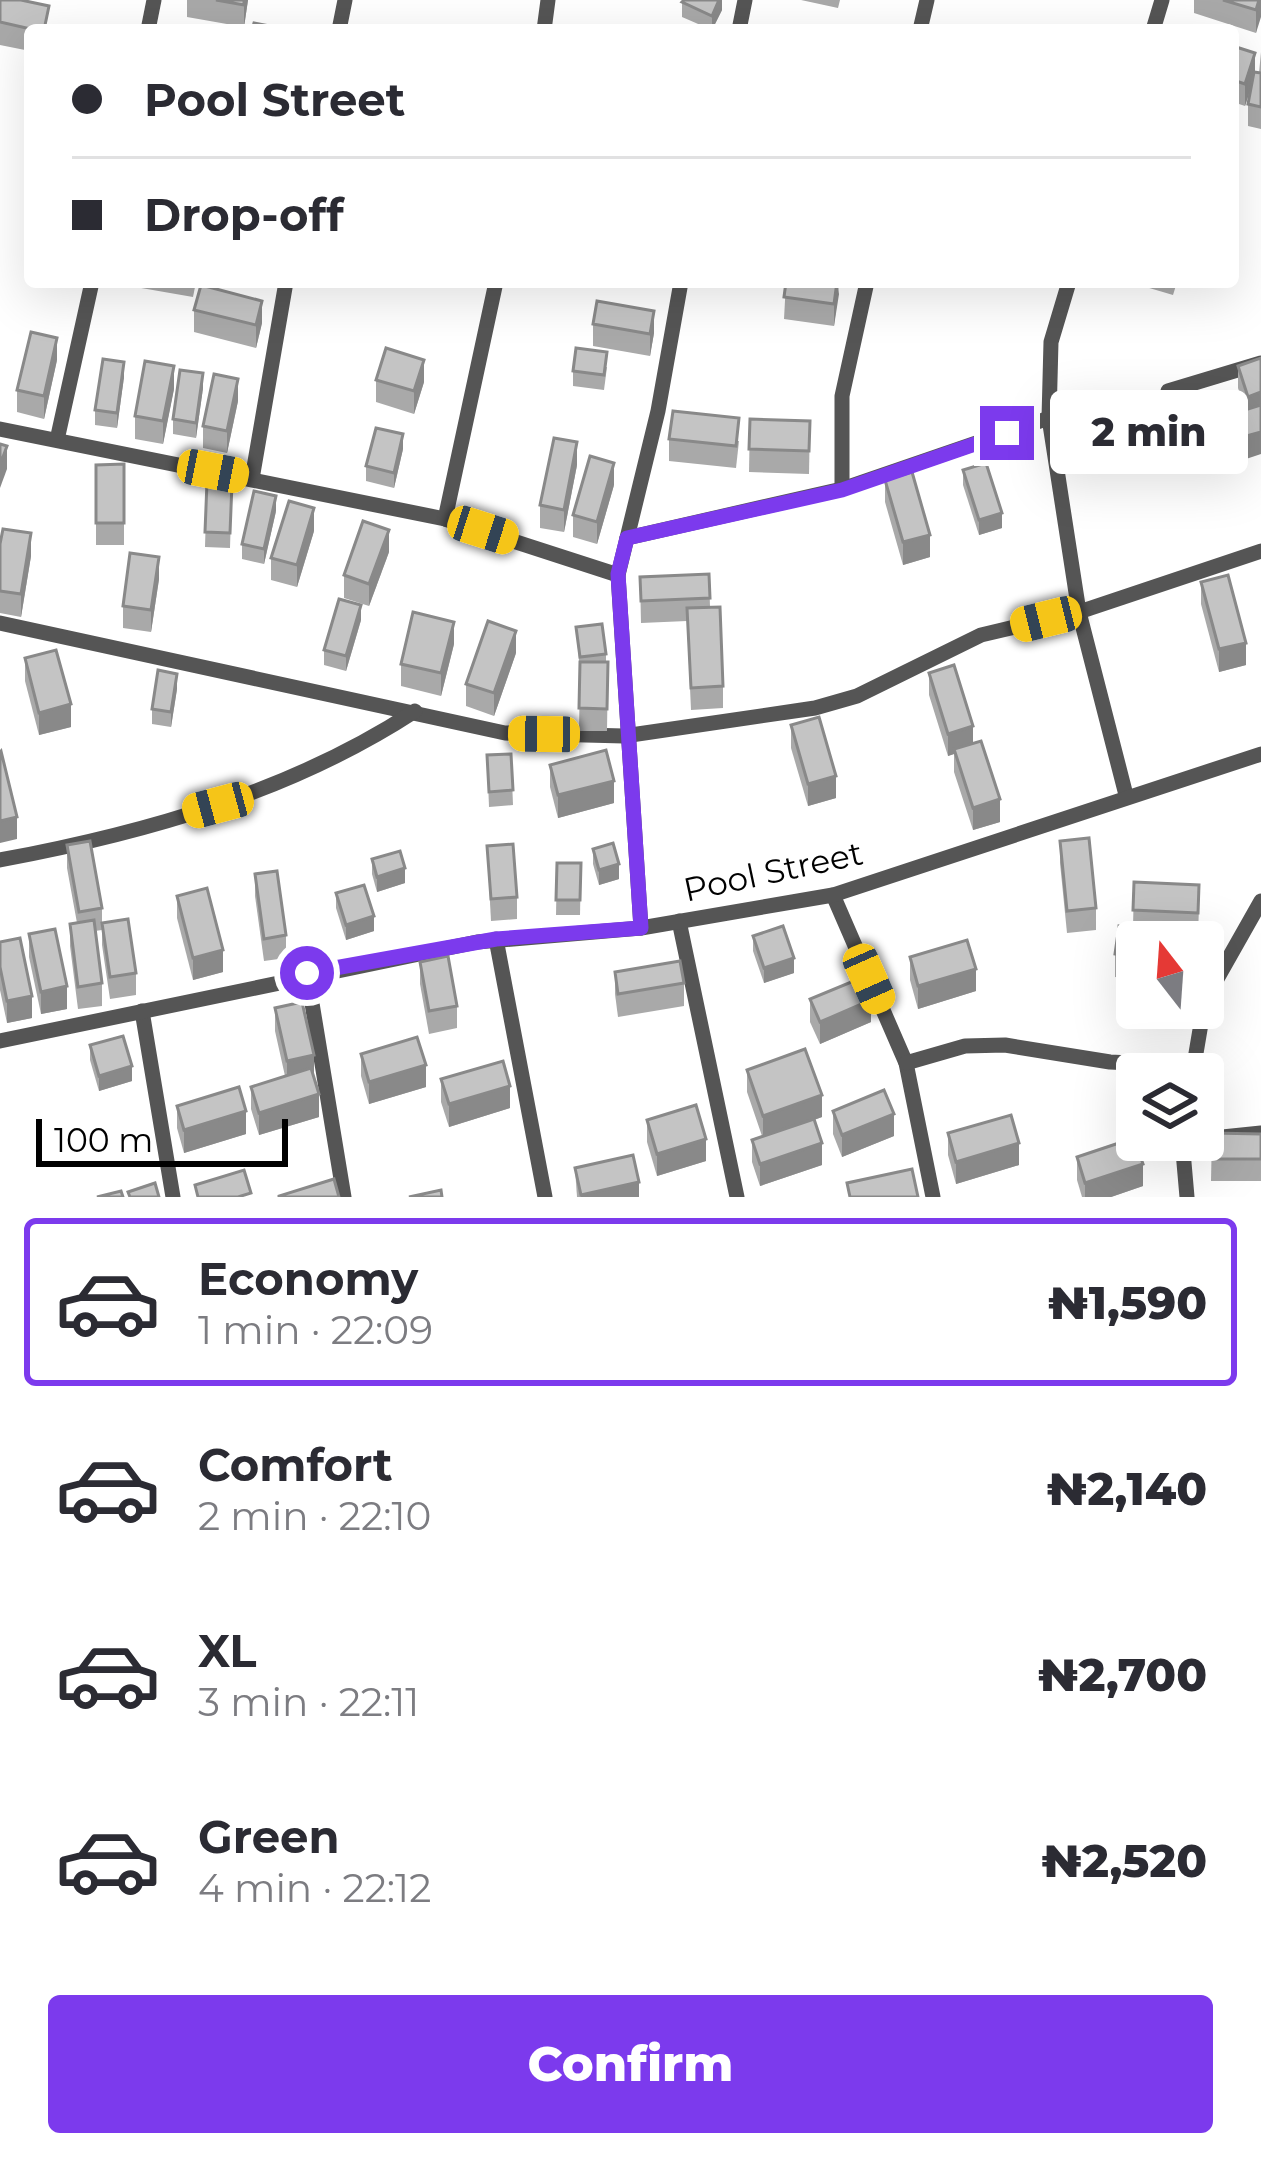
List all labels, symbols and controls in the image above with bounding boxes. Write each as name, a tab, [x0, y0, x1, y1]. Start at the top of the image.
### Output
text: Pool Street	[144, 72, 405, 127]
text: Drop-off	[144, 187, 344, 242]
callout: 2 min	[1049, 391, 1247, 475]
route end	[980, 406, 1034, 460]
text: 2 min	[1092, 408, 1206, 456]
car	[174, 446, 252, 496]
car	[443, 502, 523, 558]
car	[1007, 593, 1085, 645]
car	[508, 715, 580, 753]
car	[179, 778, 257, 832]
street label: Pool Street	[680, 833, 866, 909]
north arrow	[1116, 921, 1224, 1029]
map controls	[1116, 921, 1224, 1161]
car	[838, 939, 900, 1019]
route start	[280, 946, 334, 1000]
button: layers	[1116, 1053, 1224, 1161]
scale bar	[36, 1113, 288, 1166]
text: 100 m	[54, 1120, 153, 1160]
icon: car	[54, 1248, 162, 1356]
text: Economy	[198, 1251, 418, 1306]
text: ₦1,590	[1047, 1275, 1207, 1330]
text: 1 min · 22:09	[198, 1306, 433, 1354]
icon: car	[54, 1434, 162, 1542]
text: Comfort	[198, 1437, 393, 1492]
text: ₦2,140	[1046, 1461, 1207, 1516]
text: 2 min · 22:10	[198, 1492, 431, 1540]
icon: car	[54, 1620, 162, 1728]
text: XL	[198, 1623, 256, 1678]
text: ₦2,700	[1038, 1647, 1207, 1702]
text: 3 min · 22:11	[198, 1678, 419, 1726]
icon: car	[54, 1806, 162, 1914]
text: Green	[198, 1809, 340, 1864]
text: ₦2,520	[1041, 1833, 1207, 1888]
text: 4 min · 22:12	[198, 1864, 431, 1912]
button: Confirm	[48, 1995, 1213, 2133]

